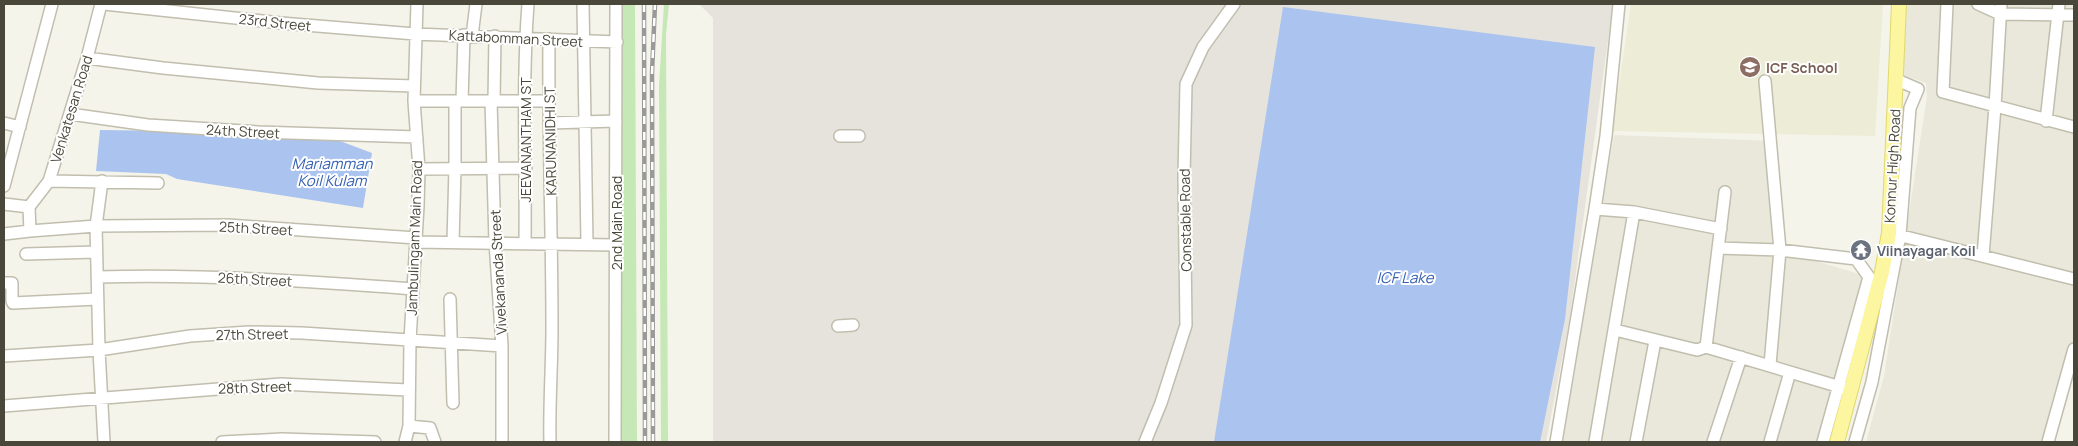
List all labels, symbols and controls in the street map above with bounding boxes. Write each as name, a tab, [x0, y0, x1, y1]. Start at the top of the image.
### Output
street label: 23rd Street	[238, 9, 313, 35]
street label: Kattabomman Street	[448, 25, 584, 51]
street label: Venkatesan Road	[46, 53, 96, 165]
school or university icon: ICF School	[1738, 55, 1762, 79]
place label: ICF School	[1766, 58, 1838, 77]
street label: JEEVANANTHAM ST	[516, 77, 535, 203]
street label: KARUNANIDHI ST	[540, 86, 560, 196]
street label: Konnur High Road	[1880, 108, 1904, 224]
street label: 24th Street	[206, 120, 281, 142]
water label: Mariamman Koil Kulam	[292, 153, 374, 191]
street label: Jambulingam Main Road	[402, 160, 426, 316]
street label: Constable Road	[1175, 168, 1195, 272]
street label: 2nd Main Road	[607, 176, 626, 270]
street label: Vivekananda Street	[485, 208, 511, 335]
street label: 25th Street	[219, 217, 294, 239]
temple icon: Viinayagar Koil	[1849, 238, 1873, 262]
place label: Viinayagar Koil	[1877, 241, 1976, 260]
water label: ICF Lake	[1377, 267, 1435, 288]
street label: 26th Street	[217, 268, 293, 290]
street label: 27th Street	[215, 324, 289, 344]
street label: 28th Street	[218, 376, 293, 398]

